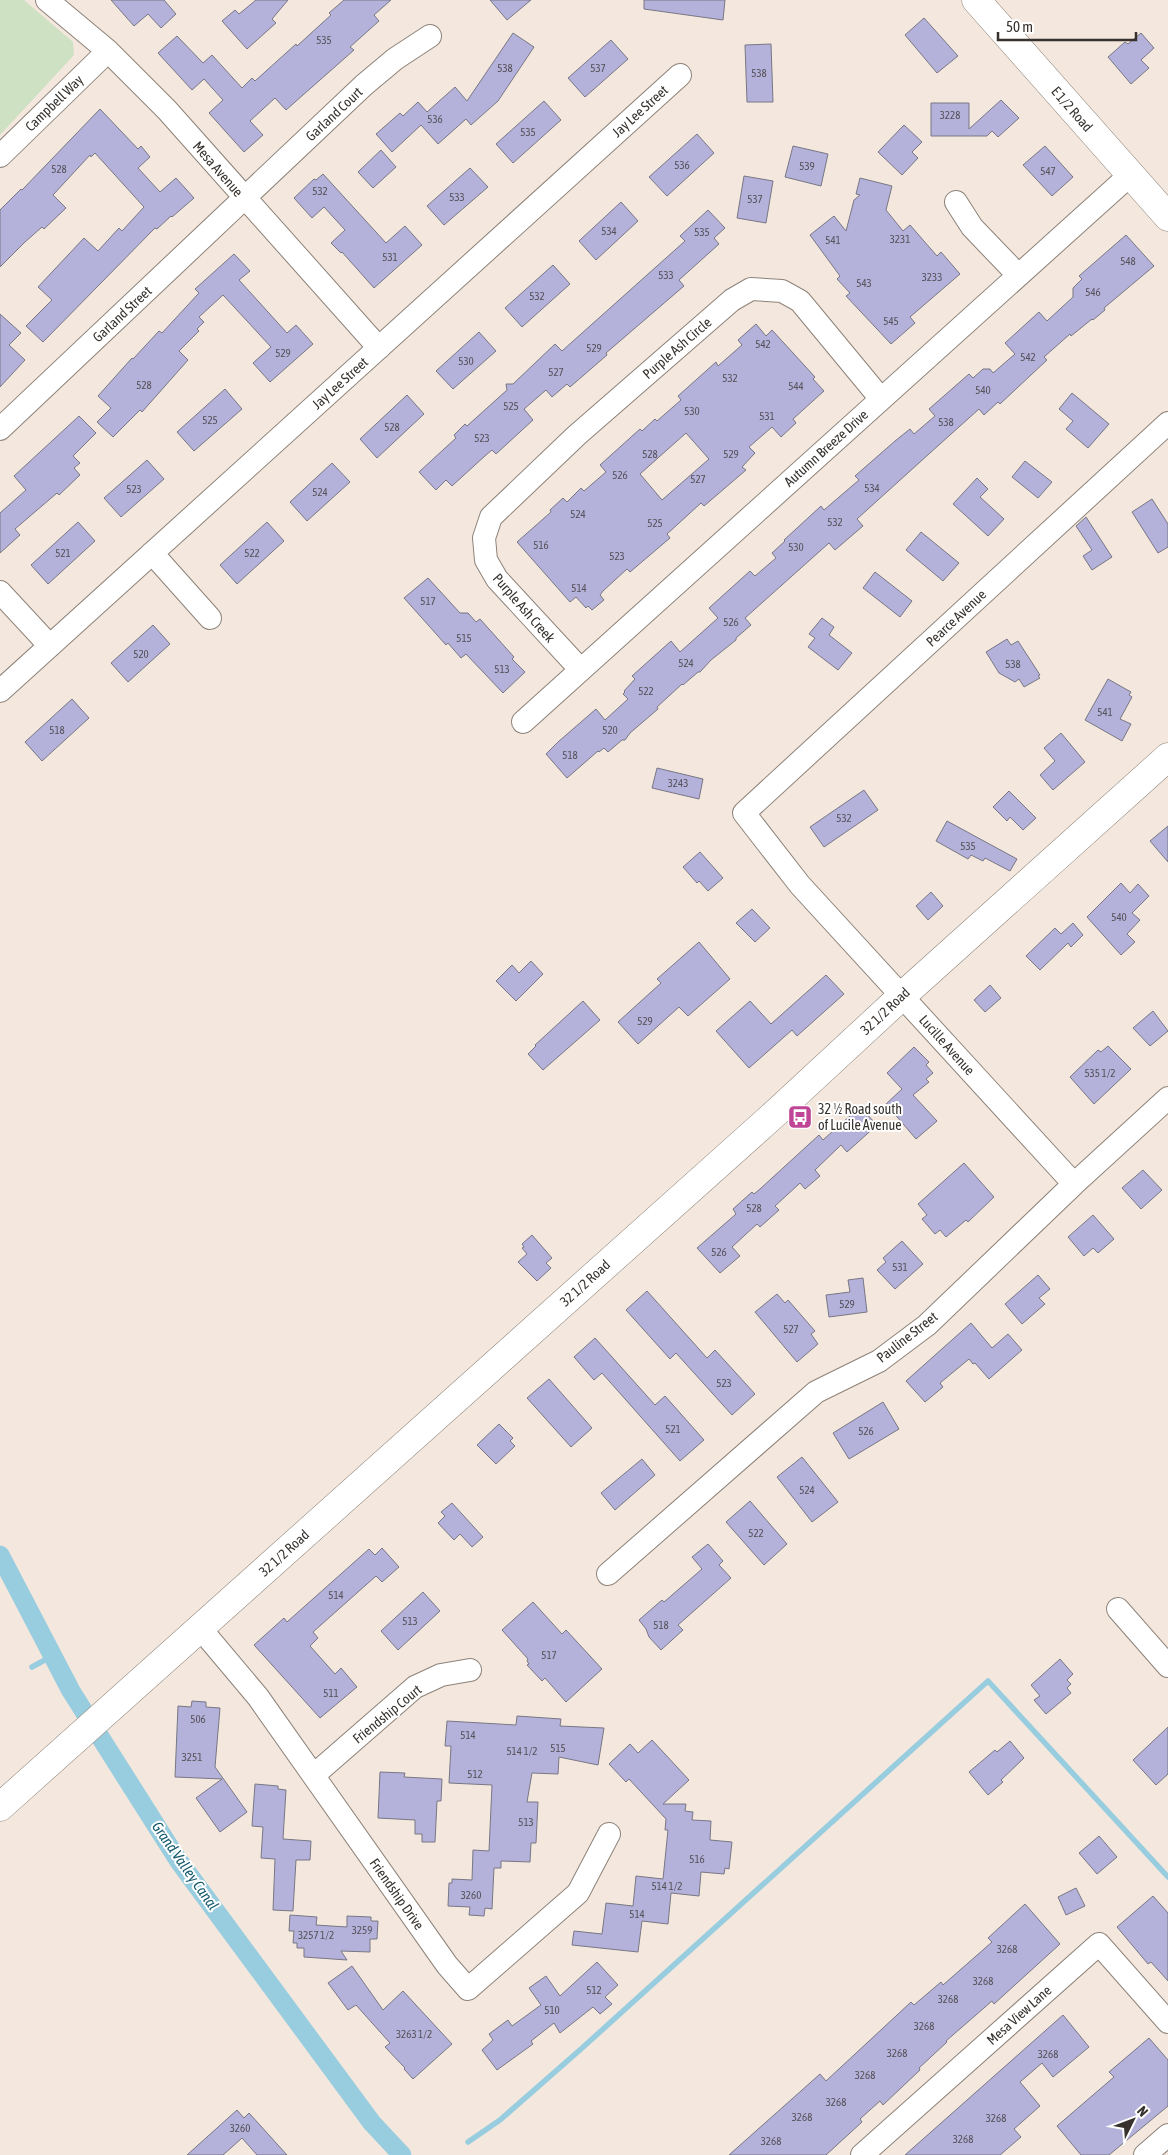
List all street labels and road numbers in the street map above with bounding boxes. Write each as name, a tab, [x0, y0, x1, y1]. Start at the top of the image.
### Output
street label: Campbell Way	[22, 71, 86, 134]
street label: Jay Lee Street	[609, 82, 671, 140]
street label: E 1/2 Road	[1048, 83, 1096, 135]
street label: Garland Court	[302, 84, 366, 144]
street label: Mesa Avenue	[190, 138, 246, 200]
street label: Garland Street	[89, 283, 155, 345]
street label: Purple Ash Circle	[639, 314, 715, 382]
street label: Jay Lee Street	[309, 354, 371, 412]
street label: Autumn Breeze Drive	[781, 406, 871, 490]
street label: Purple Ash Creek	[490, 570, 558, 646]
street label: Pearce Avenue	[923, 586, 989, 650]
street label: 32 1/2 Road	[857, 984, 913, 1038]
street label: Lucille Avenue	[916, 1012, 978, 1078]
street label: 32 1/2 Road	[557, 1256, 613, 1310]
street label: Pauline Street	[873, 1308, 941, 1366]
street label: 32 1/2 Road	[256, 1526, 312, 1580]
street label: Friendship Court	[349, 1681, 425, 1747]
street label: Friendship Drive	[367, 1855, 427, 1933]
street label: Mesa View Lane	[984, 1982, 1054, 2048]

